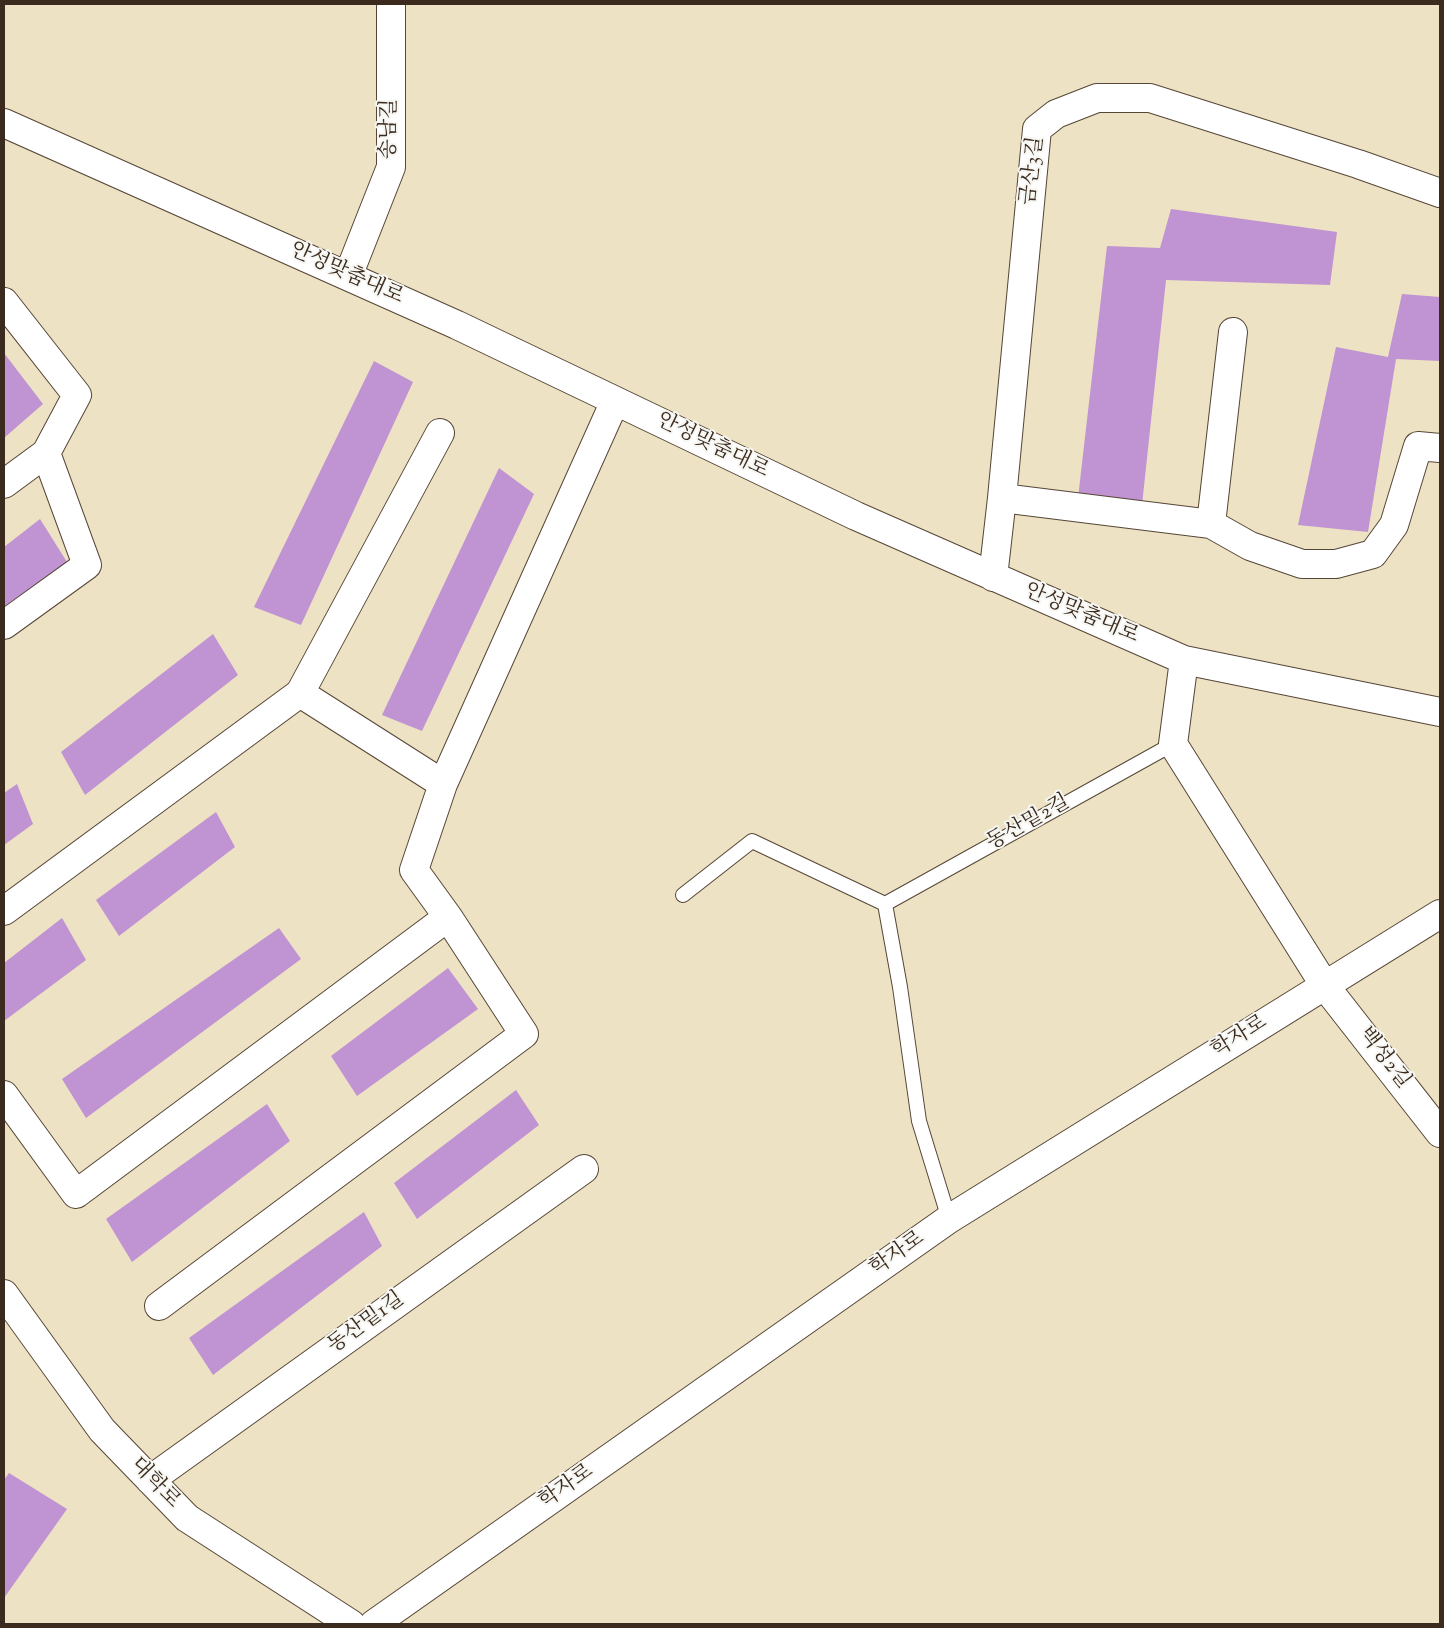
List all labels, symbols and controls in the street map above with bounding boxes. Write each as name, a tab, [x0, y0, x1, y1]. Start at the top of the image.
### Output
street label: 송남길	[378, 98, 404, 160]
street label: 금산3길	[1017, 135, 1051, 207]
street label: 안성맞춤대로	[285, 239, 407, 311]
street label: 안성맞춤대로	[652, 409, 772, 485]
street label: 안성맞춤대로	[1020, 580, 1142, 650]
street label: 동산밑2길	[983, 791, 1075, 857]
street label: 학자로	[1208, 1011, 1272, 1065]
street label: 백성2길	[1351, 1023, 1415, 1095]
street label: 학자로	[866, 1227, 930, 1283]
street label: 동산밑1길	[324, 1288, 410, 1360]
street label: 대학로	[124, 1453, 184, 1515]
street label: 학자로	[535, 1460, 599, 1516]

